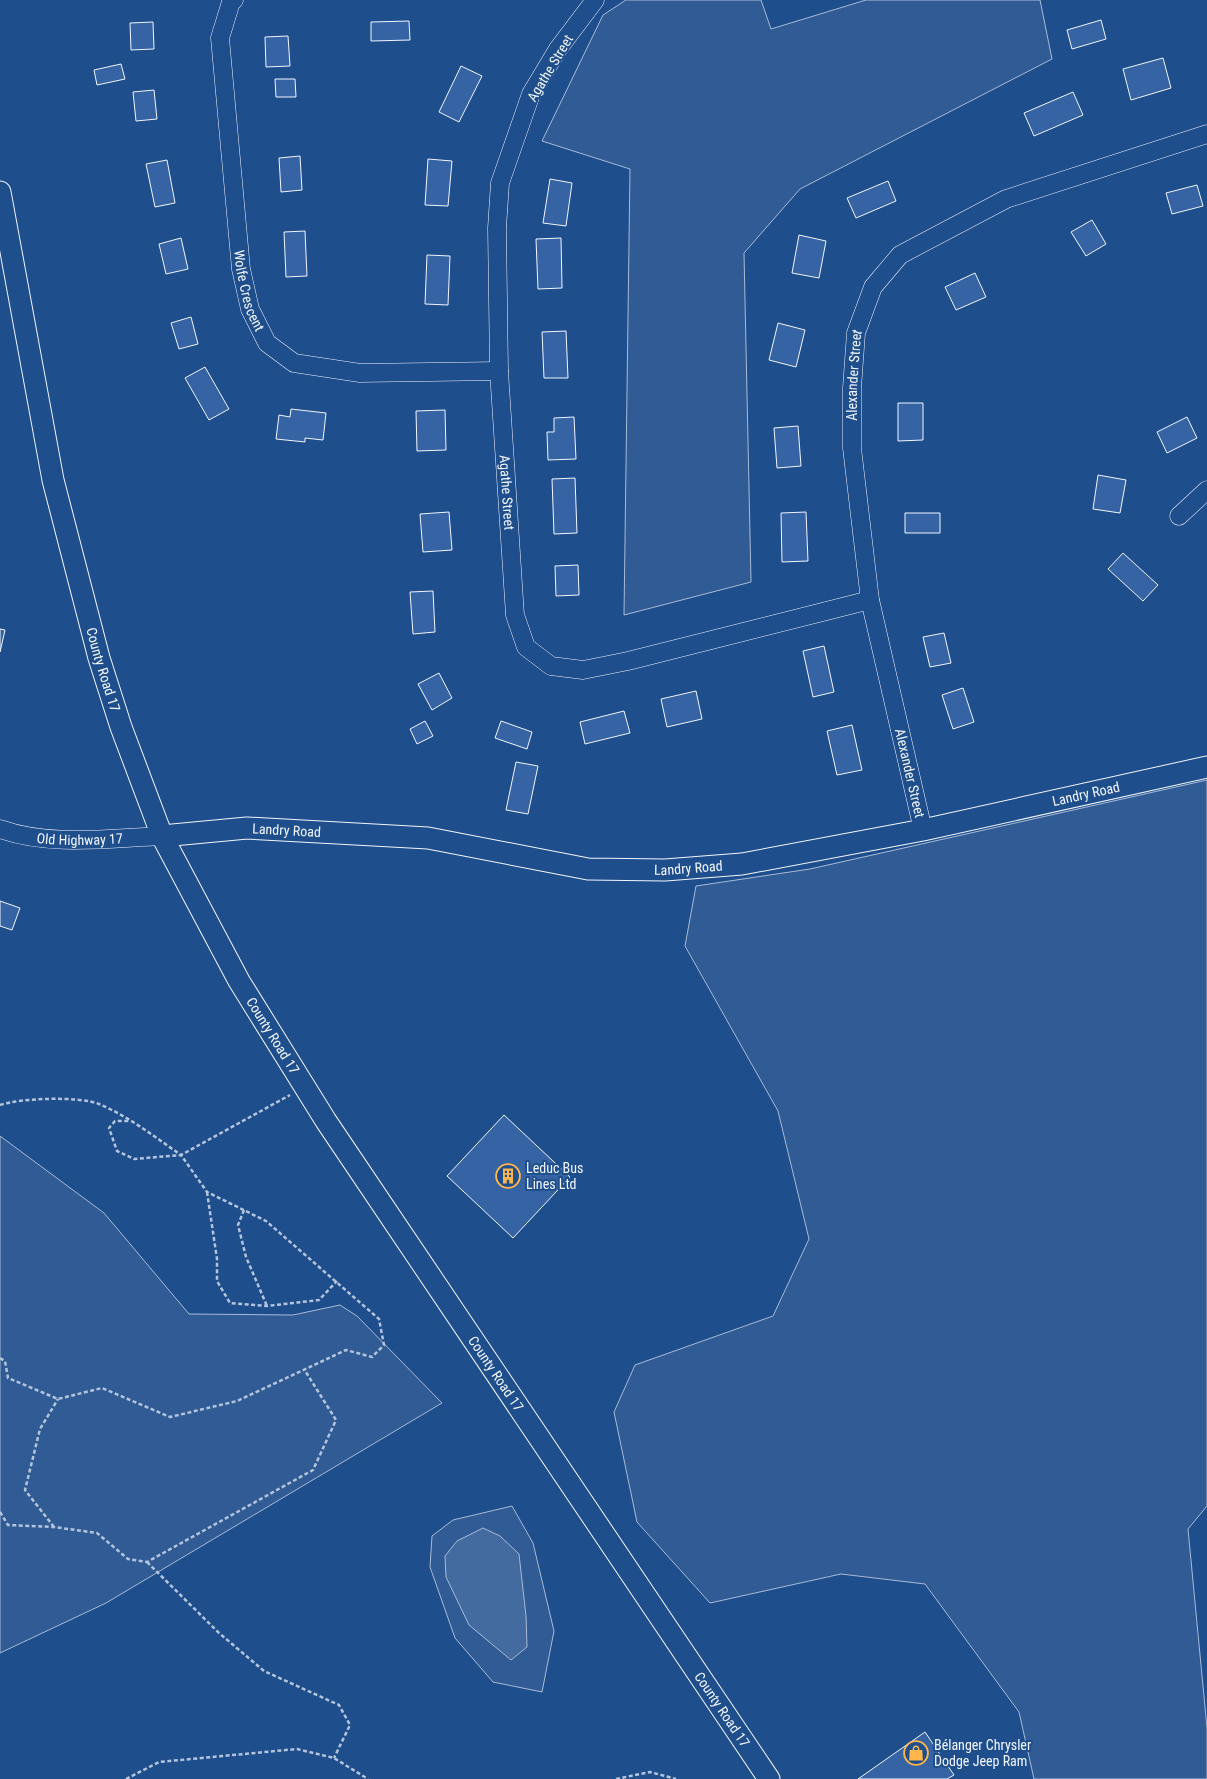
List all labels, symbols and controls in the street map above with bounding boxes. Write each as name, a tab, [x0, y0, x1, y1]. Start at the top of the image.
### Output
street label: Agathe Street	[524, 32, 576, 104]
street label: Wolfe Crescent	[231, 249, 268, 334]
street label: Alexander Street	[844, 327, 865, 421]
street label: Agathe Street	[497, 454, 517, 531]
street label: County Road 17	[83, 626, 124, 714]
street label: Alexander Street	[892, 727, 928, 819]
street label: Landry Road	[1051, 779, 1121, 809]
street label: Landry Road	[252, 820, 321, 840]
street label: Old Highway 17	[36, 830, 123, 848]
street label: Landry Road	[654, 858, 723, 878]
street label: County Road 17	[243, 994, 303, 1077]
place label: Leduc Bus Lines Ltd	[526, 1160, 583, 1192]
building icon: Leduc Bus Lines Ltd	[495, 1163, 521, 1189]
street label: County Road 17	[465, 1333, 527, 1414]
street label: County Road 17	[691, 1669, 753, 1750]
place label: Bélanger Chrysler Dodge Jeep Ram	[934, 1737, 1031, 1769]
shop icon: Bélanger Chrysler Dodge Jeep Ram	[903, 1740, 929, 1766]

